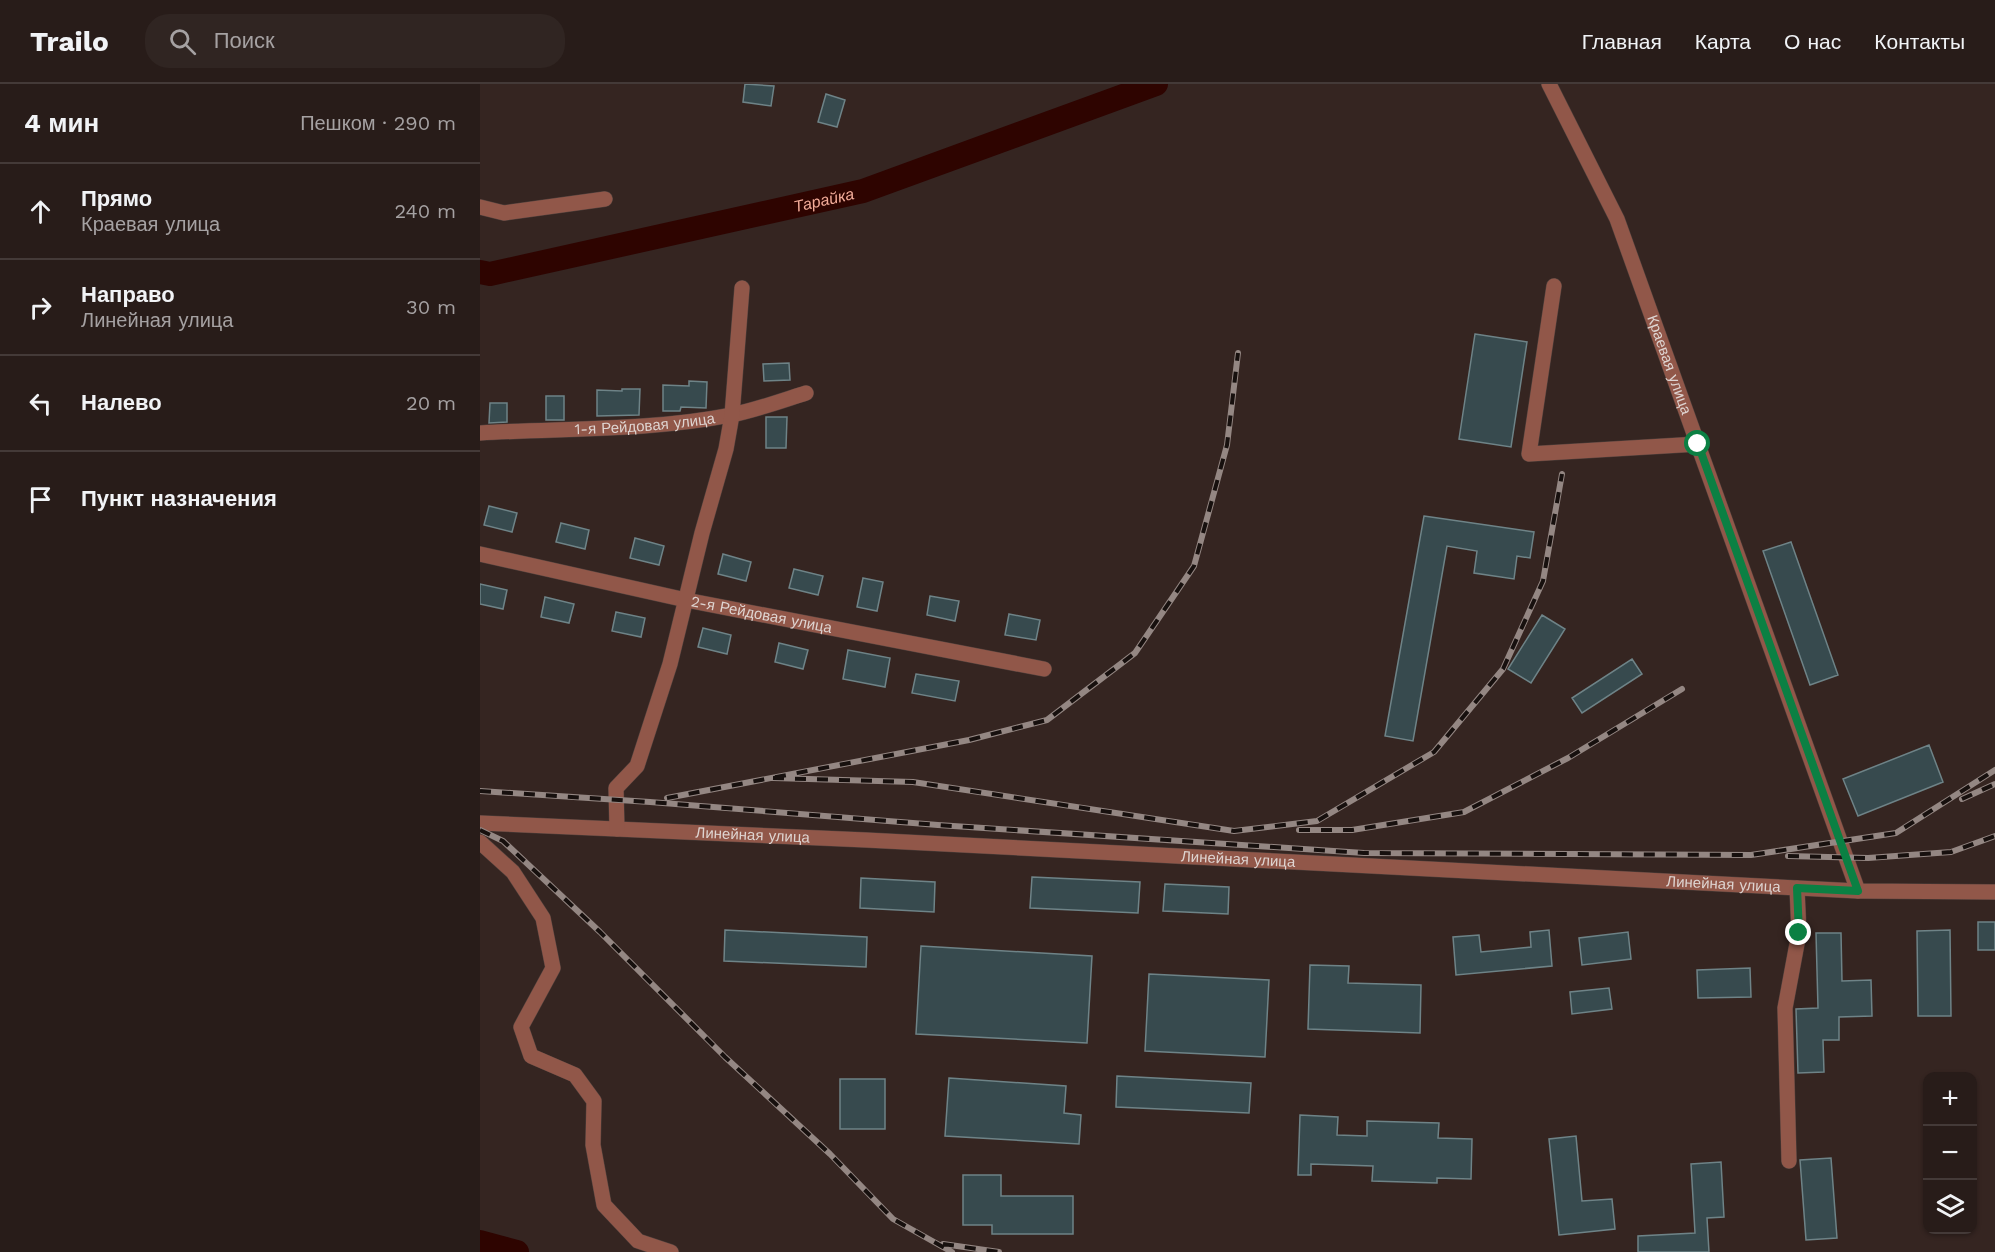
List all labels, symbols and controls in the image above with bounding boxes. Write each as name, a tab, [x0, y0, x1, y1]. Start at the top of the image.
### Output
search box	[145, 14, 565, 68]
text: Trailo	[30, 25, 109, 58]
icon: search	[166, 25, 199, 58]
text: Поиск	[214, 28, 275, 53]
text: Главная	[1582, 29, 1662, 54]
text: Карта	[1695, 29, 1751, 54]
text: О нас	[1784, 29, 1841, 54]
text: Контакты	[1874, 29, 1965, 54]
text: 4 мин	[24, 108, 99, 138]
text: Пешком · 290 m	[300, 111, 456, 135]
water label: Тарайка	[792, 184, 856, 216]
text: Прямо	[81, 186, 152, 211]
icon: ahead	[24, 195, 57, 228]
text: 240 m	[394, 199, 456, 223]
text: Краевая улица	[81, 212, 220, 236]
text: Направо	[81, 282, 175, 307]
icon: right	[24, 291, 57, 324]
text: 30 m	[406, 295, 456, 319]
text: Линейная улица	[81, 308, 233, 332]
street label: Краевая улица	[1643, 313, 1696, 418]
icon: left	[24, 387, 57, 420]
text: Налево	[81, 390, 162, 415]
text: 20 m	[406, 391, 456, 415]
street label: 1-я Рейдовая улица	[574, 409, 717, 438]
route start	[1684, 430, 1710, 456]
icon: arrive	[24, 483, 57, 516]
text: Пункт назначения	[81, 486, 277, 511]
street label: 2-я Рейдовая улица	[690, 592, 834, 637]
street label: Линейная улица	[695, 824, 811, 847]
street label: Линейная улица	[1181, 847, 1296, 871]
street label: Линейная улица	[1666, 872, 1782, 896]
route end	[1785, 919, 1811, 945]
map controls	[1923, 1072, 1977, 1234]
button: +	[1923, 1072, 1977, 1126]
button: −	[1923, 1126, 1977, 1180]
button: layers	[1923, 1180, 1977, 1234]

